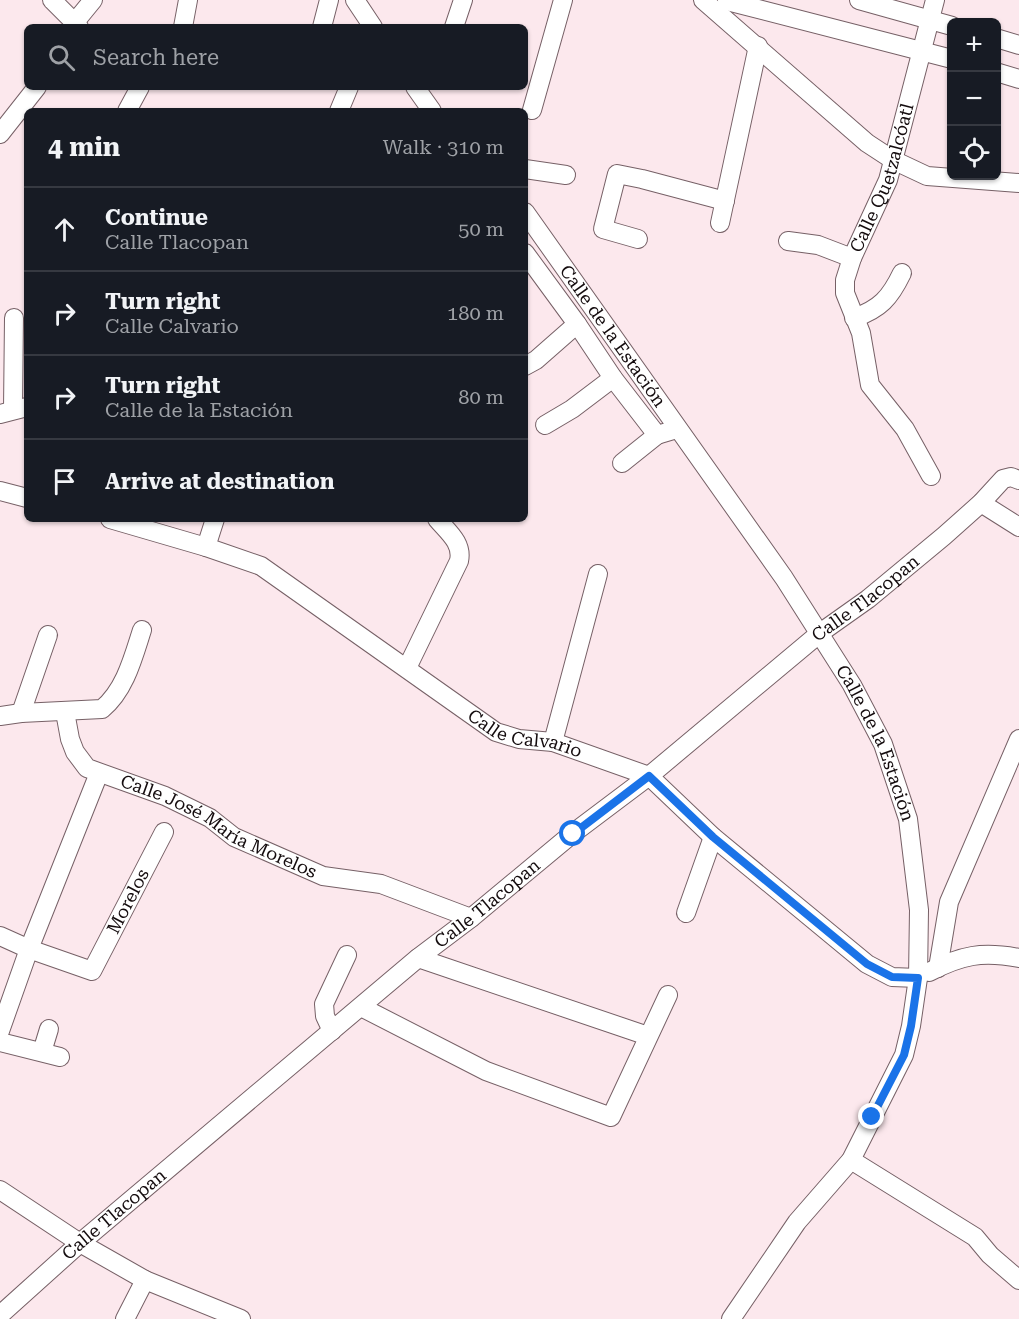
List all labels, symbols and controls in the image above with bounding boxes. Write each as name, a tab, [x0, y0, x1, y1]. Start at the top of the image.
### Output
map controls	[947, 18, 1001, 180]
button: +	[947, 18, 1001, 72]
search box	[24, 24, 528, 90]
icon: search	[45, 41, 78, 74]
text: Search here	[93, 45, 219, 70]
button: −	[947, 72, 1001, 126]
street label: Calle Quetzalcóatl	[845, 101, 918, 255]
button: locate	[947, 126, 1001, 180]
text: 4 min	[48, 132, 120, 162]
text: Walk · 310 m	[383, 135, 504, 159]
text: Continue	[105, 205, 208, 230]
icon: ahead	[48, 213, 81, 246]
text: 50 m	[458, 217, 504, 241]
text: Calle Tlacopan	[105, 230, 249, 254]
street label: Calle de la Estación	[556, 261, 671, 411]
text: Turn right	[105, 289, 220, 314]
icon: right	[48, 297, 81, 330]
text: 180 m	[447, 301, 504, 325]
text: Calle Calvario	[105, 314, 239, 338]
text: Turn right	[105, 373, 220, 398]
icon: right	[48, 381, 81, 414]
text: 80 m	[458, 385, 504, 409]
text: Calle de la Estación	[105, 398, 293, 422]
icon: arrive	[48, 465, 81, 498]
text: Arrive at destination	[105, 469, 334, 494]
street label: Calle Tlacopan	[807, 550, 923, 646]
street label: Calle de la Estación	[832, 661, 919, 824]
street label: Calle Calvario	[464, 704, 585, 762]
street label: Calle José María Morelos	[118, 770, 320, 882]
route start	[559, 820, 585, 846]
street label: Calle Tlacopan	[430, 854, 544, 952]
street label: Morelos	[102, 865, 153, 937]
route end	[858, 1103, 884, 1129]
street label: Calle Tlacopan	[57, 1164, 170, 1264]

